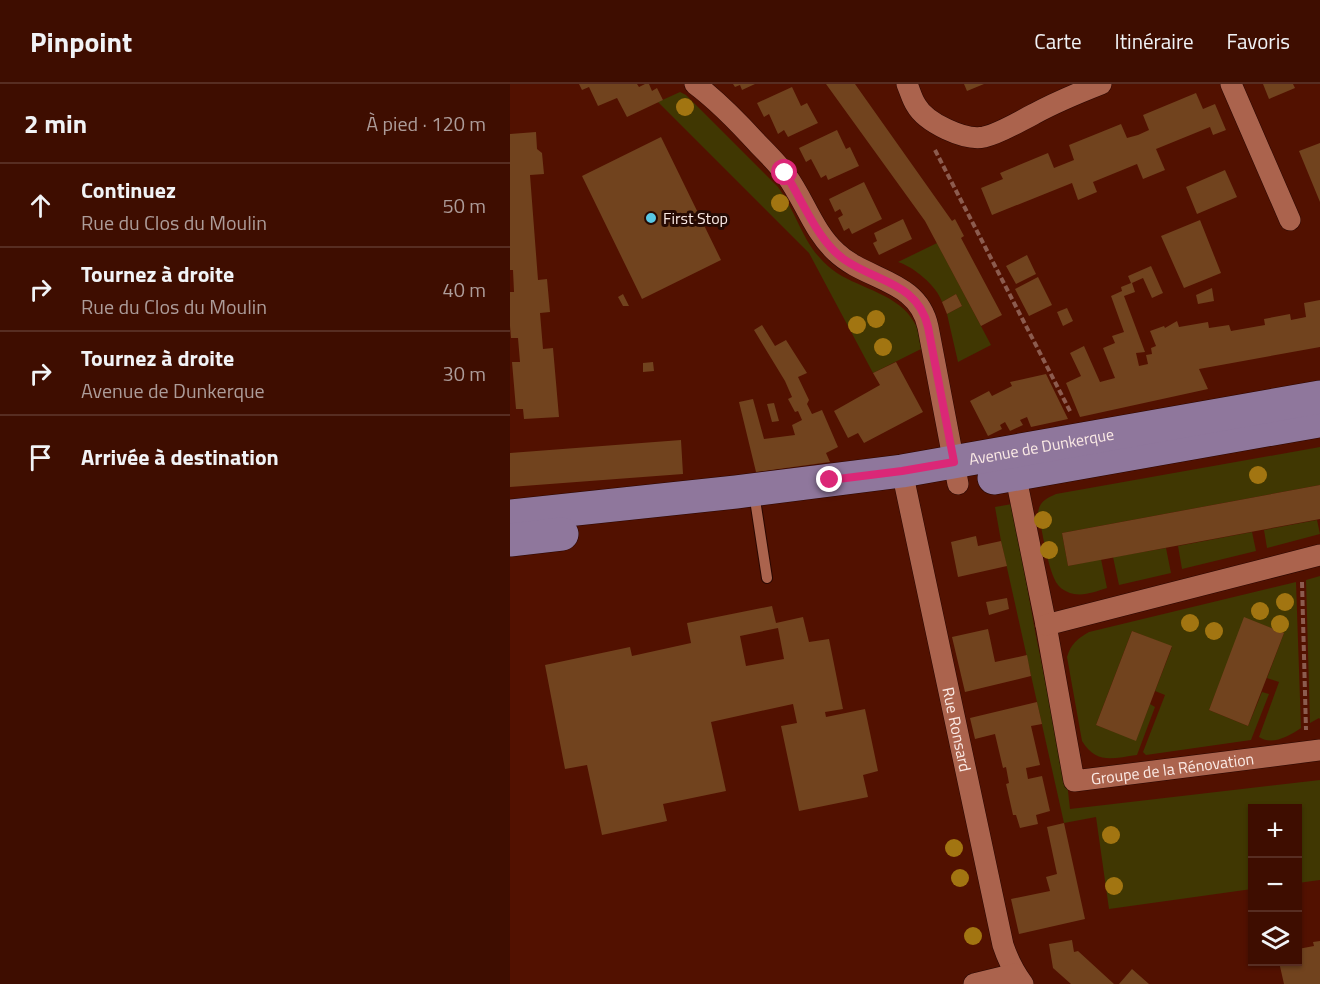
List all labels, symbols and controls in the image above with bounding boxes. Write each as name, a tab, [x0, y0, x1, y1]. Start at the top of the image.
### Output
text: Pinpoint	[30, 20, 132, 63]
text: Carte	[1034, 25, 1082, 57]
text: Itinéraire	[1115, 25, 1194, 57]
text: Favoris	[1227, 25, 1290, 57]
text: 2 min	[24, 104, 87, 143]
text: À pied · 120 m	[366, 108, 486, 139]
route start	[771, 159, 797, 185]
text: Continuez	[81, 173, 176, 207]
icon: ahead	[24, 189, 57, 222]
text: 50 m	[442, 190, 486, 221]
place label: First Stop	[663, 206, 728, 230]
text: Rue du Clos du Moulin	[81, 207, 267, 238]
marker: First Stop	[644, 211, 658, 225]
text: Tournez à droite	[81, 257, 234, 291]
icon: right	[24, 273, 57, 306]
text: 40 m	[442, 274, 486, 305]
text: Rue du Clos du Moulin	[81, 291, 267, 322]
text: Tournez à droite	[81, 341, 234, 375]
icon: right	[24, 357, 57, 390]
text: 30 m	[442, 358, 486, 389]
text: Avenue de Dunkerque	[81, 375, 265, 406]
street label: Avenue de Dunkerque	[967, 422, 1116, 471]
text: Arrivée à destination	[81, 440, 279, 474]
icon: arrive	[24, 441, 57, 474]
route end	[816, 466, 842, 492]
street label: Rue Ronsard	[936, 685, 978, 774]
street label: Groupe de la Rénovation	[1089, 746, 1255, 791]
map controls	[1248, 804, 1302, 966]
button: +	[1248, 804, 1302, 858]
button: −	[1248, 858, 1302, 912]
button: layers	[1248, 912, 1302, 966]

